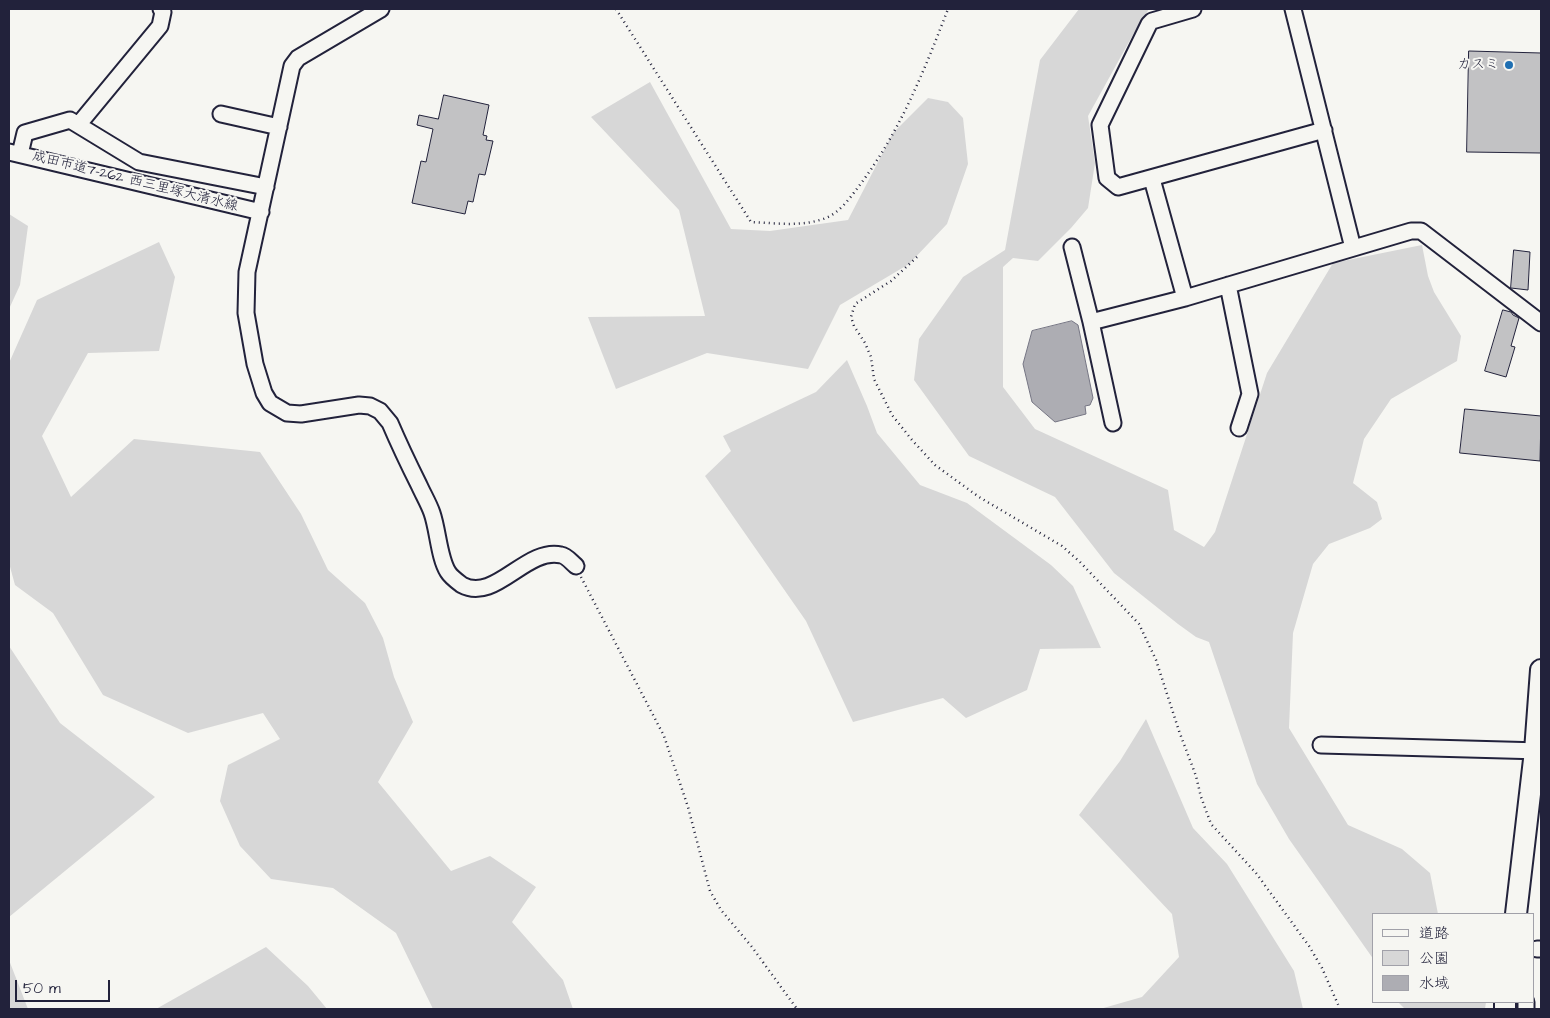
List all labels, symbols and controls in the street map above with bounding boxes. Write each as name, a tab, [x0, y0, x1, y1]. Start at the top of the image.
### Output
place label: カスミ	[1457, 57, 1499, 73]
marker: カスミ	[1503, 59, 1515, 71]
street label: 成田市道7-262 西三里塚大清水線	[30, 148, 240, 216]
legend	[1372, 913, 1535, 1003]
text: 道路	[1419, 923, 1449, 944]
text: 公園	[1419, 948, 1449, 969]
scale bar	[18, 970, 112, 1002]
text: 水域	[1419, 973, 1449, 994]
text: 50 m	[23, 978, 61, 999]

